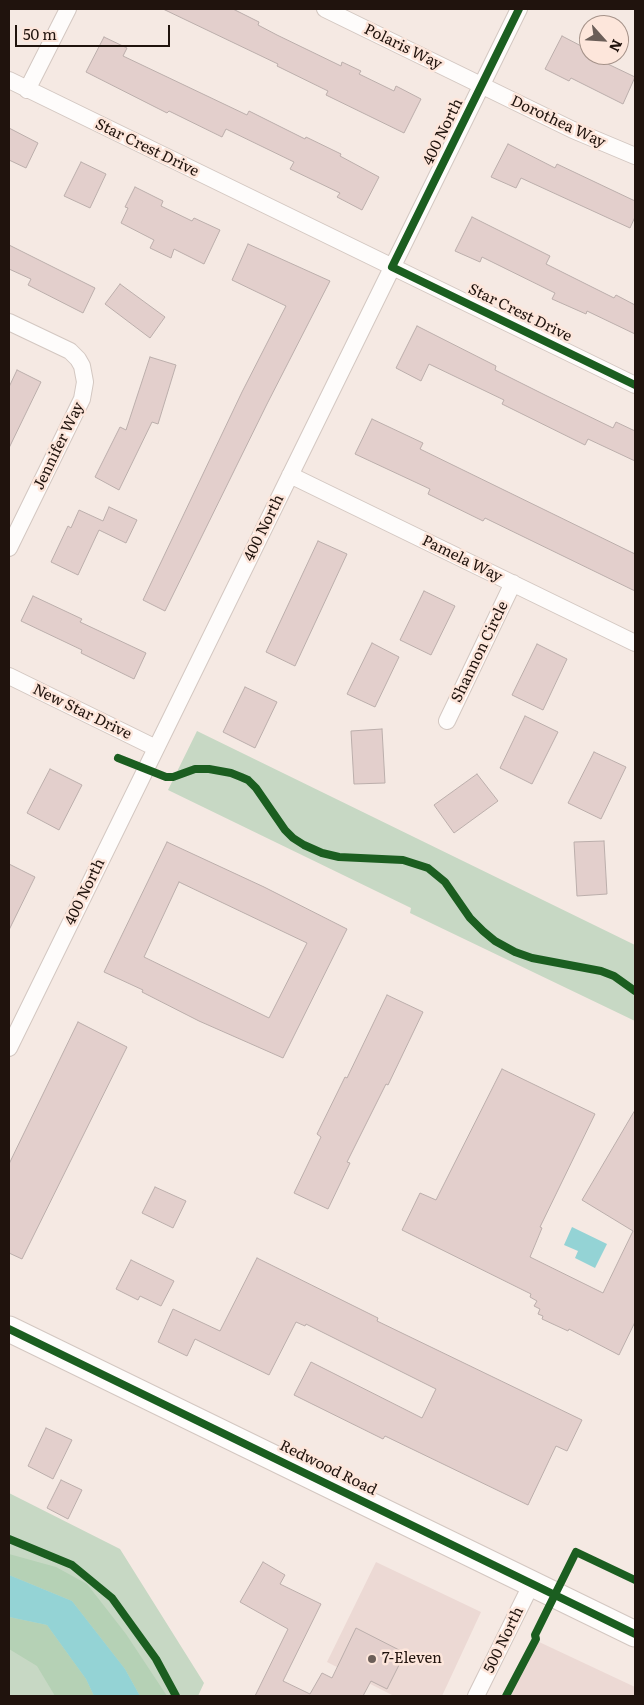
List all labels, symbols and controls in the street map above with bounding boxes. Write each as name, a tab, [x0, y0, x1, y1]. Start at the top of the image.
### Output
scale bar	[18, 15, 172, 47]
north arrow	[579, 15, 629, 65]
street label: Polaris Way	[361, 20, 445, 74]
text: 50 m	[23, 22, 57, 45]
text: N	[605, 36, 628, 56]
street label: Dorothea Way	[508, 92, 608, 152]
street label: 400 North	[419, 96, 467, 168]
street label: Star Crest Drive	[92, 115, 202, 181]
street label: Star Crest Drive	[465, 280, 575, 346]
street label: Jennifer Way	[30, 399, 88, 493]
street label: 400 North	[240, 492, 288, 564]
street label: Pamela Way	[419, 532, 505, 586]
street label: Shannon Circle	[448, 598, 512, 706]
street label: New Star Drive	[30, 680, 134, 744]
street label: 400 North	[61, 856, 109, 928]
street label: Redwood Road	[276, 1437, 380, 1499]
street label: 500 North	[480, 1604, 528, 1676]
place label: 7-Eleven	[382, 1650, 442, 1668]
marker: 7-Eleven	[366, 1653, 378, 1665]

